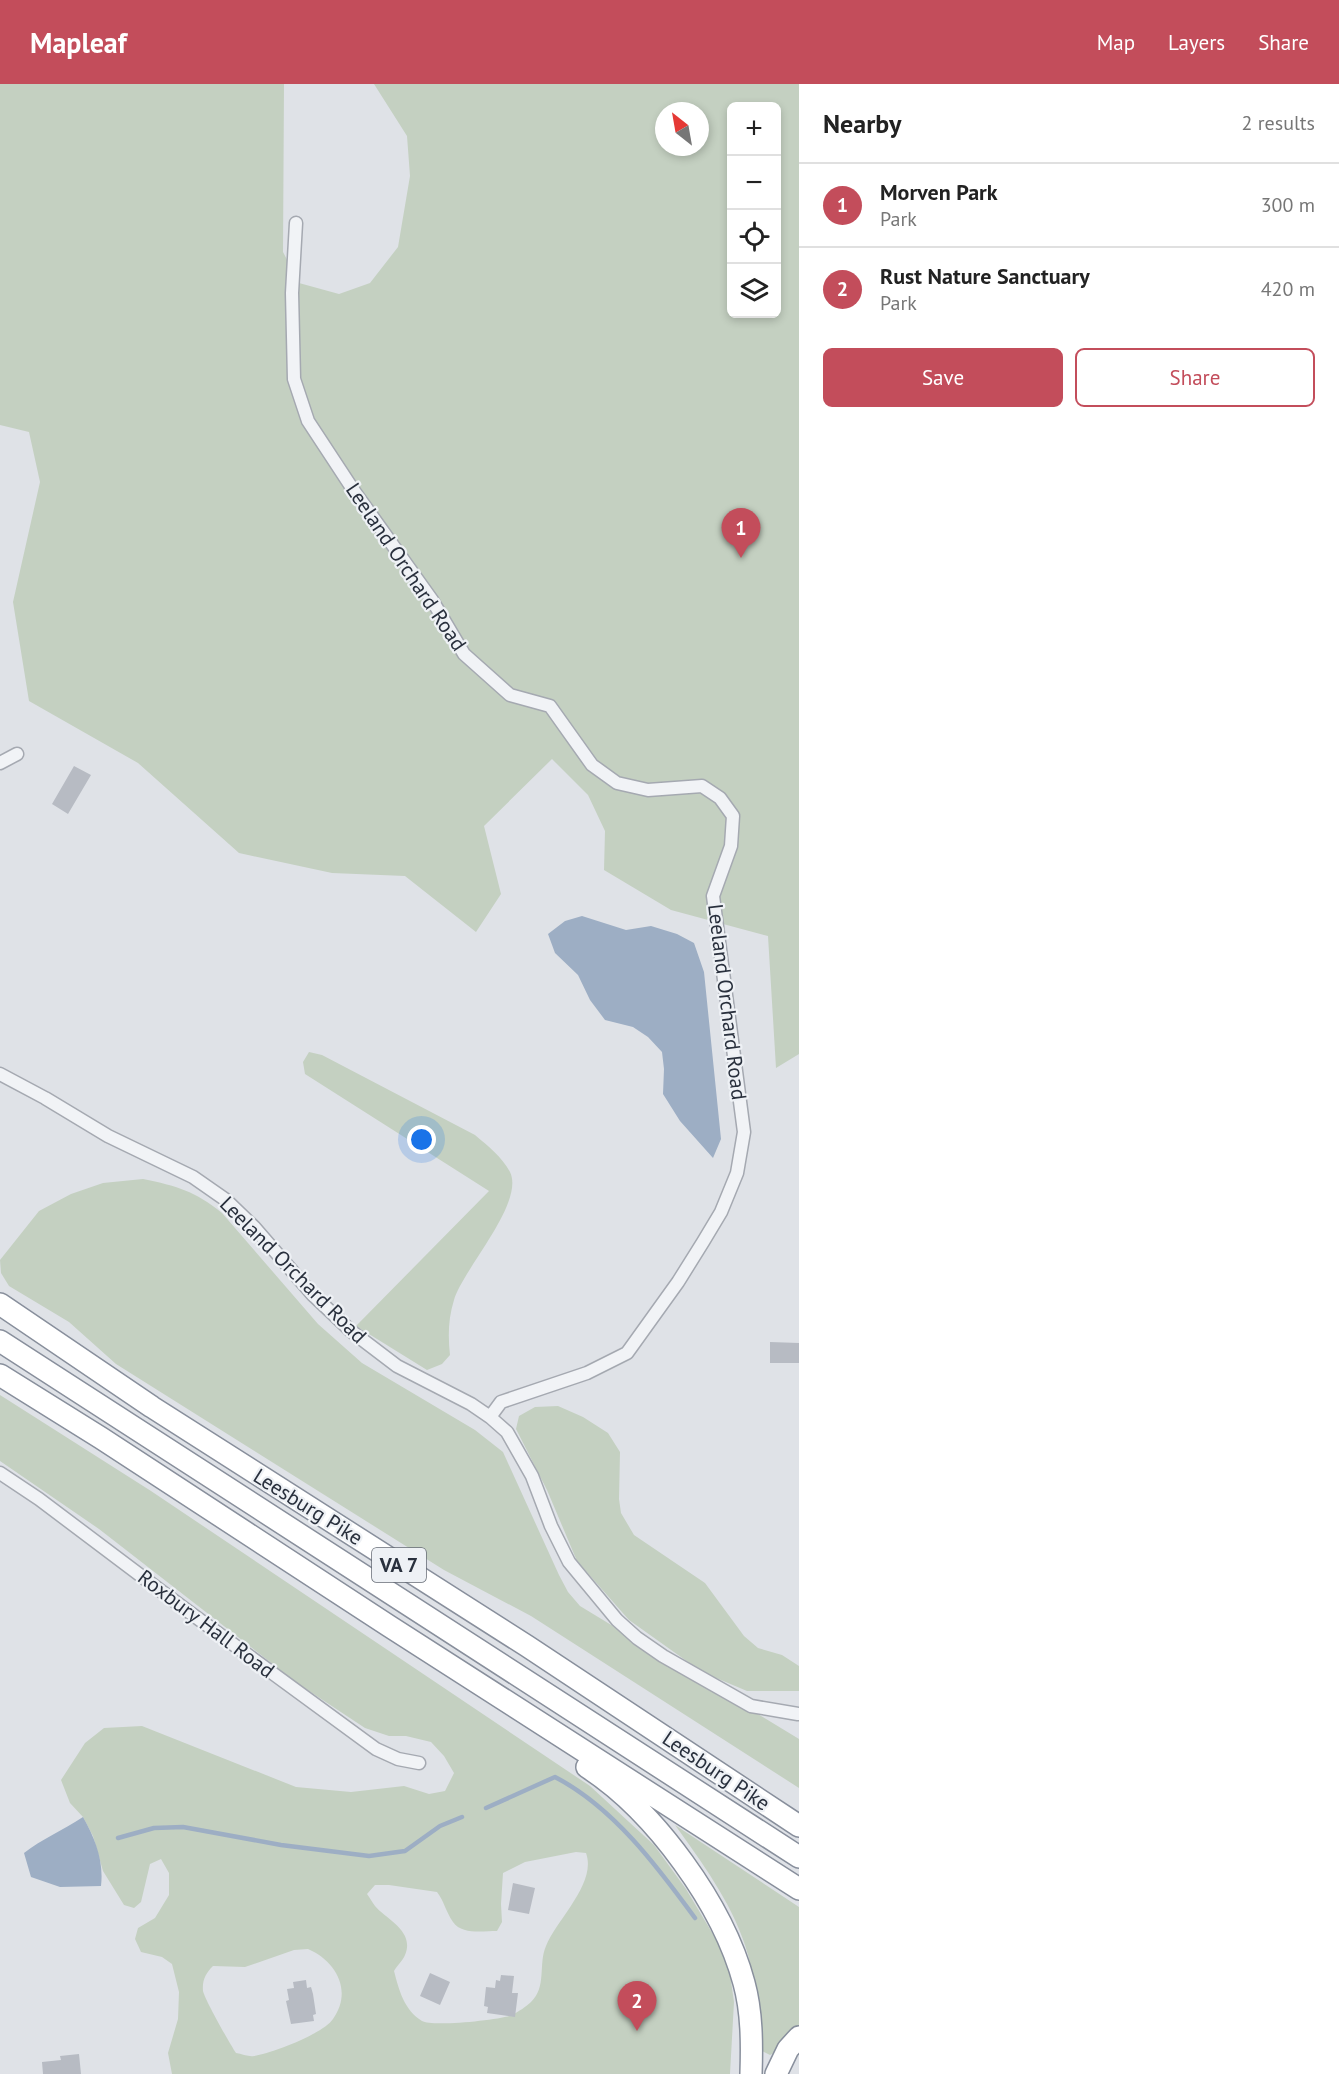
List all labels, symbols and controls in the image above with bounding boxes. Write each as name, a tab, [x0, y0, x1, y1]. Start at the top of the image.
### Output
text: Mapleaf	[30, 24, 127, 61]
text: Map	[1097, 29, 1135, 56]
text: Layers	[1168, 29, 1225, 56]
text: Share	[1258, 29, 1309, 56]
north arrow	[655, 102, 709, 156]
map controls	[727, 102, 781, 318]
button: +	[727, 102, 781, 156]
text: Nearby	[823, 107, 901, 140]
text: 2 results	[1242, 110, 1315, 136]
button: −	[727, 156, 781, 210]
text: Morven Park	[880, 178, 998, 206]
text: 1	[837, 192, 848, 218]
text: 300 m	[1261, 192, 1315, 218]
text: Park	[880, 206, 917, 232]
button: locate	[727, 210, 781, 264]
text: Rust Nature Sanctuary	[880, 262, 1090, 290]
button: layers	[727, 264, 781, 318]
text: 2	[837, 276, 848, 302]
text: 420 m	[1261, 276, 1315, 302]
text: Park	[880, 290, 917, 316]
button: Save	[823, 348, 1063, 407]
button: Share	[1075, 348, 1315, 407]
street label: Leeland Orchard Road	[340, 477, 473, 656]
pin: 1	[722, 508, 760, 558]
street label: Leeland Orchard Road	[702, 903, 753, 1101]
your location	[407, 1125, 436, 1154]
street label: Leeland Orchard Road	[214, 1190, 373, 1349]
street label: Leesburg Pike	[248, 1462, 368, 1551]
road number: VA 7	[372, 1548, 426, 1582]
street label: Roxbury Hall Road	[133, 1563, 280, 1684]
street label: Leesburg Pike	[657, 1725, 775, 1816]
pin: 2	[618, 1982, 656, 2031]

